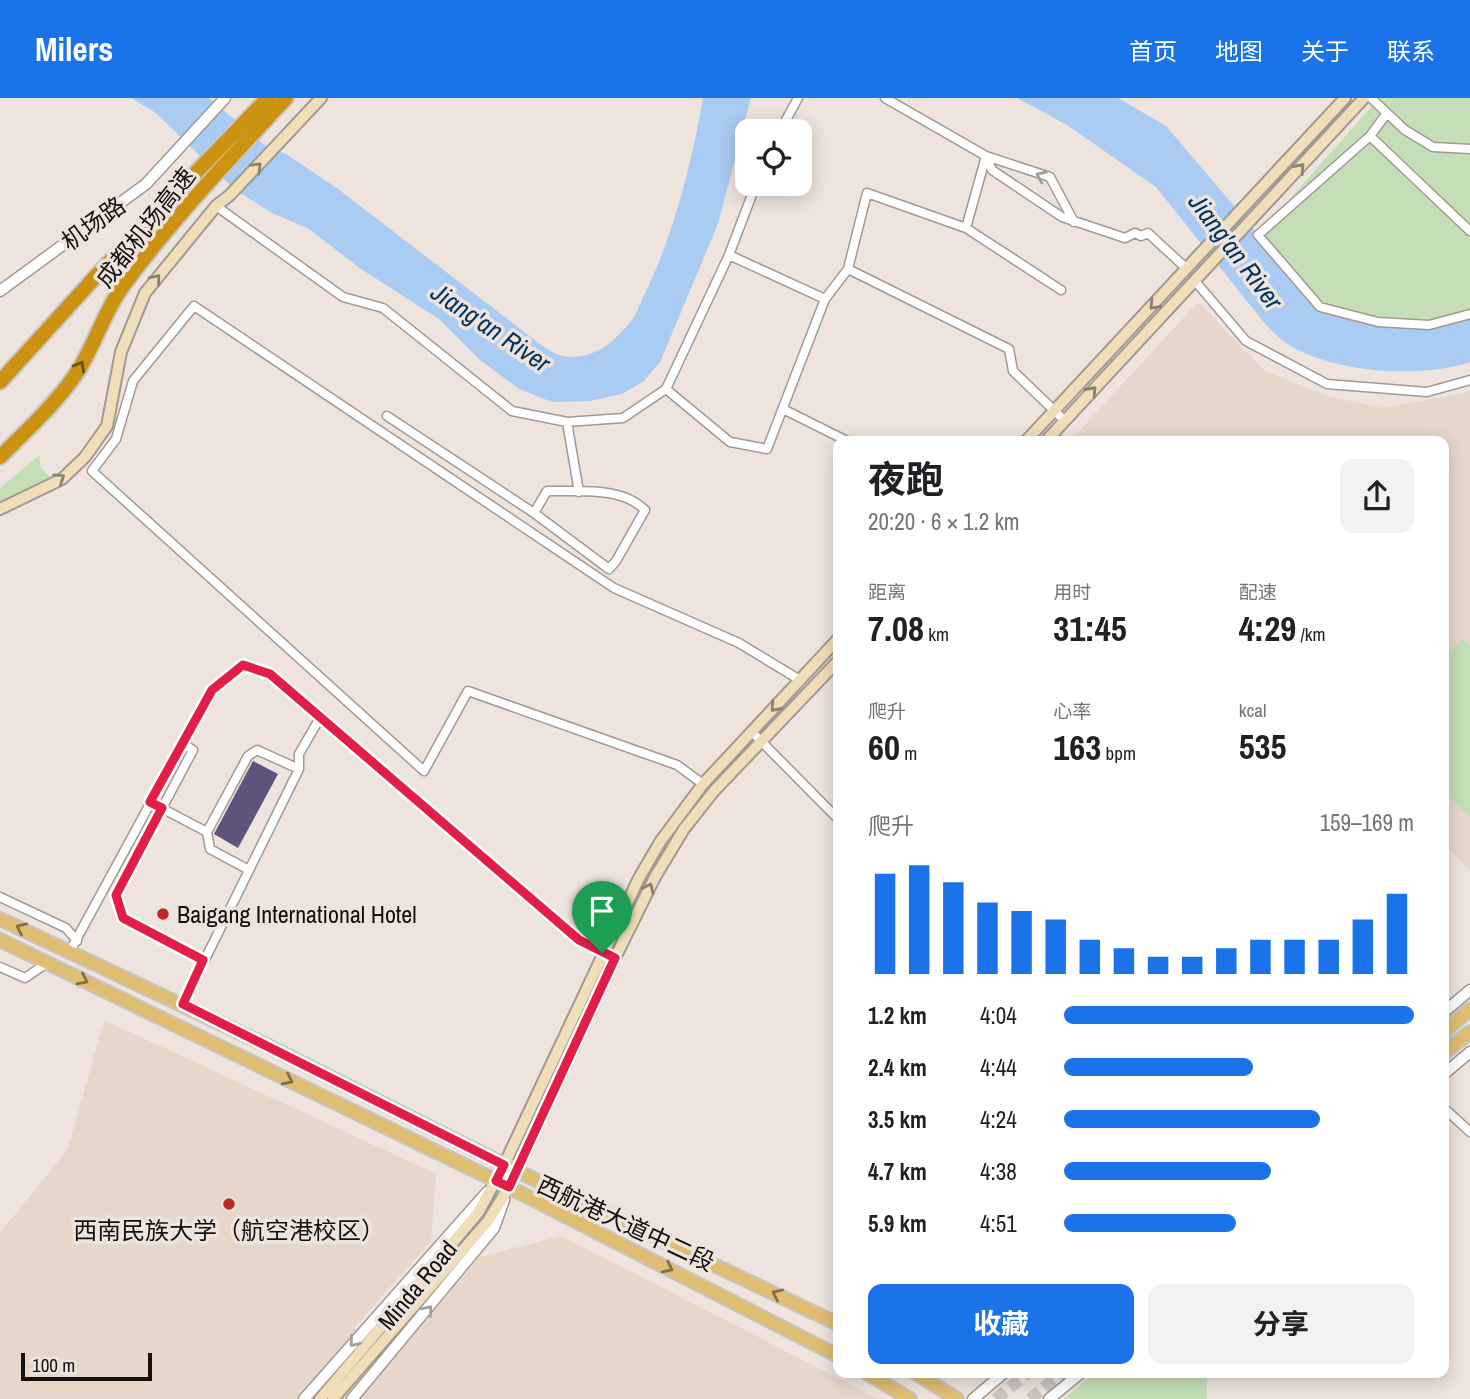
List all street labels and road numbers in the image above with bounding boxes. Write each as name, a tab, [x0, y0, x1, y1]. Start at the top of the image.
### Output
street label: 成都机场高速	[88, 160, 202, 294]
street label: 机场路	[54, 189, 132, 257]
street label: 西航港大道中二段	[532, 1168, 720, 1278]
street label: Minda Road	[370, 1234, 464, 1336]

